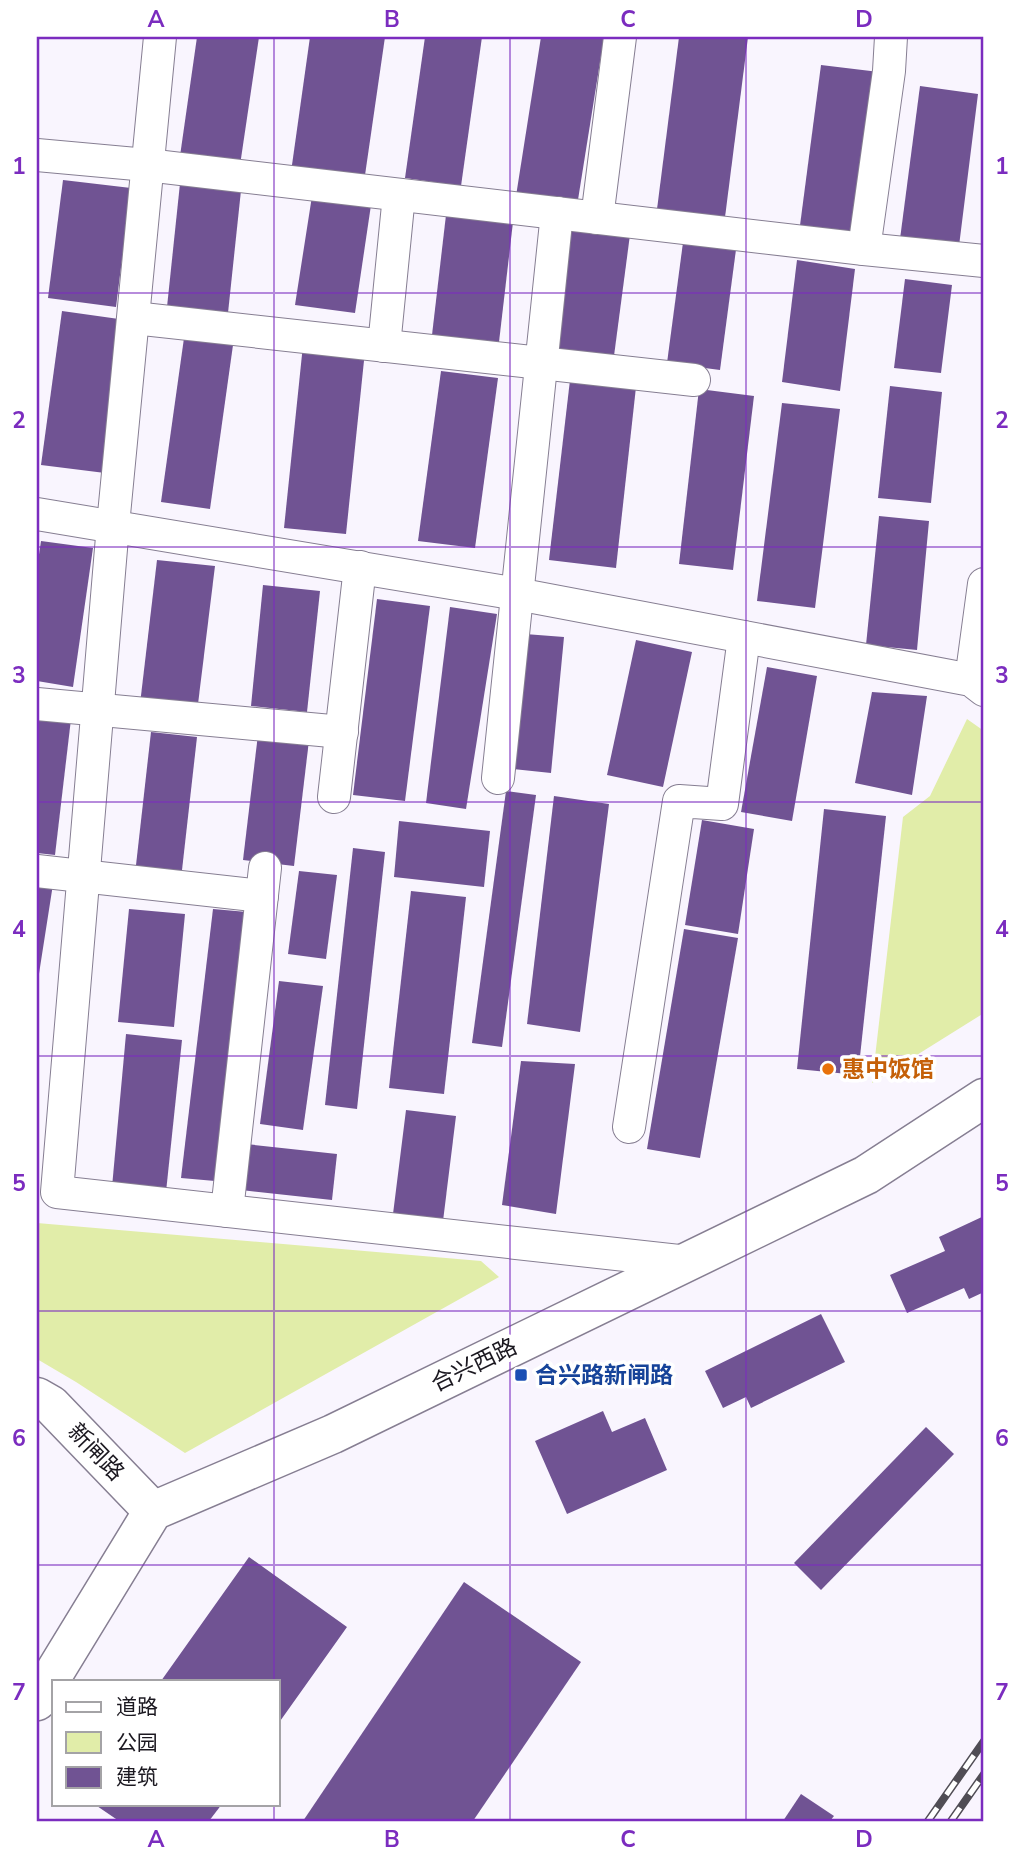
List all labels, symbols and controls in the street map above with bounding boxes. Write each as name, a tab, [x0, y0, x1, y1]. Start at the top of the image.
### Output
text: A	[147, 4, 165, 35]
text: B	[384, 4, 400, 35]
text: C	[620, 4, 636, 35]
text: D	[855, 4, 873, 35]
text: 1	[12, 151, 26, 182]
text: 1	[995, 151, 1009, 182]
text: 2	[12, 405, 26, 436]
text: 2	[995, 405, 1009, 436]
text: 3	[12, 660, 26, 691]
text: 3	[995, 660, 1009, 691]
text: 4	[12, 914, 26, 945]
text: 4	[995, 914, 1009, 945]
place label: 惠中饭馆	[842, 1054, 934, 1085]
marker: 惠中饭馆	[820, 1061, 836, 1077]
text: 5	[12, 1168, 26, 1199]
text: 5	[995, 1168, 1009, 1199]
street label: 合兴西路	[426, 1331, 522, 1399]
place label: 合兴路新闸路	[535, 1360, 673, 1391]
marker: 合兴路新闸路	[513, 1367, 529, 1383]
street label: 新闸路	[61, 1416, 131, 1488]
text: 6	[12, 1423, 26, 1454]
text: 6	[995, 1423, 1009, 1454]
text: 7	[12, 1677, 26, 1708]
text: 7	[995, 1677, 1009, 1708]
legend	[52, 1680, 280, 1806]
text: 道路	[116, 1693, 158, 1721]
text: 公园	[116, 1729, 158, 1757]
text: 建筑	[116, 1763, 158, 1791]
text: A	[147, 1824, 165, 1855]
text: B	[384, 1824, 400, 1855]
text: C	[620, 1824, 636, 1855]
text: D	[855, 1824, 873, 1855]

